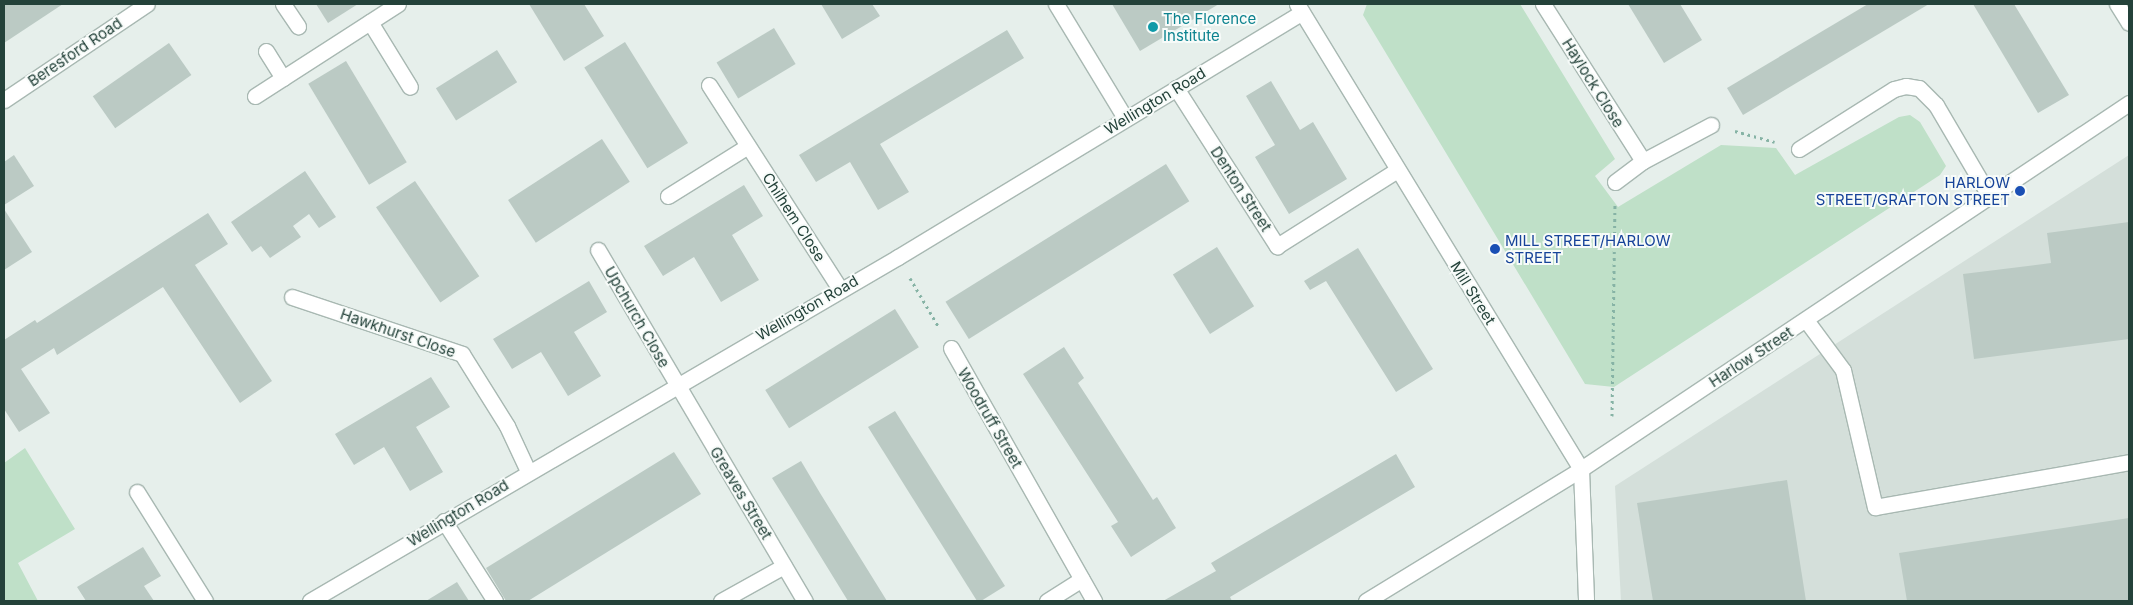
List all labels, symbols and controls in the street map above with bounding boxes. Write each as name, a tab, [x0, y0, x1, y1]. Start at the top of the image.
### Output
place label: The Florence Institute	[1163, 9, 1256, 44]
street label: Beresford Road	[24, 14, 126, 90]
marker: The Florence Institute	[1147, 21, 1159, 33]
street label: Haylock Close	[1558, 35, 1628, 131]
street label: Wellington Road	[1101, 64, 1209, 138]
street label: Denton Street	[1207, 143, 1275, 235]
street label: Chilhem Close	[759, 169, 829, 265]
place label: HARLOW STREET/GRAFTON STREET	[1816, 173, 2010, 208]
marker: HARLOW STREET/GRAFTON STREET	[2014, 185, 2026, 197]
place label: MILL STREET/HARLOW STREET	[1505, 231, 1671, 266]
marker: MILL STREET/HARLOW STREET	[1489, 243, 1501, 255]
street label: Mill Street	[1447, 258, 1499, 328]
street label: Upchurch Close	[601, 263, 673, 371]
street label: Wellington Road	[753, 272, 861, 344]
street label: Hawkhurst Close	[338, 305, 458, 361]
street label: Harlow Street	[1706, 323, 1796, 391]
street label: Woodruff Street	[954, 365, 1026, 471]
street label: Greaves Street	[706, 443, 776, 543]
street label: Wellington Road	[404, 476, 512, 550]

